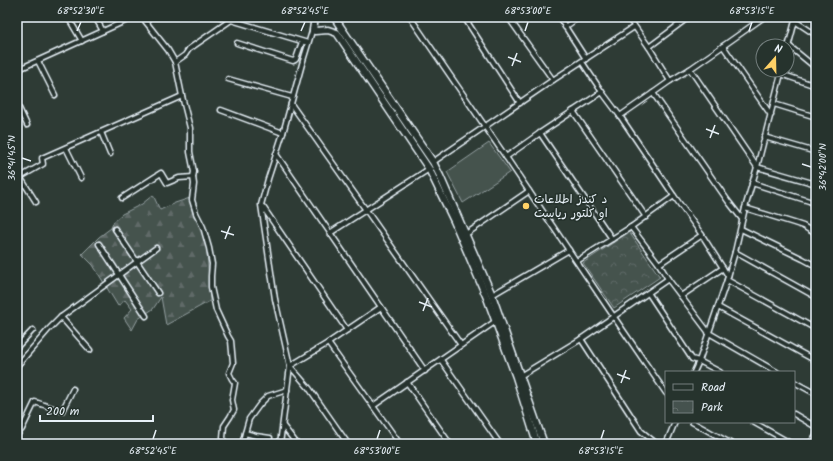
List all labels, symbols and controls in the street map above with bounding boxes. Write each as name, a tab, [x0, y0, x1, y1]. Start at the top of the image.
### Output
text: 68°52'30"E	[57, 3, 106, 19]
text: 68°52'45"E	[281, 3, 330, 19]
text: 68°53'00"E	[505, 3, 552, 19]
text: 68°53'15"E	[729, 3, 776, 19]
north arrow	[755, 38, 795, 78]
text: N	[772, 40, 784, 59]
text: 36°41'45"N	[4, 135, 20, 181]
text: 36°42'00"N	[815, 143, 831, 191]
place label: د کندز اطلاعات او کلتور ریاست	[534, 190, 608, 223]
marker: د کندز اطلاعات او کلتور ریاست	[521, 201, 531, 211]
legend	[665, 371, 795, 423]
text: Road	[701, 378, 726, 397]
scale bar	[40, 397, 153, 423]
text: Park	[701, 398, 723, 417]
text: 200 m	[46, 402, 80, 421]
text: 68°52'45"E	[129, 443, 178, 459]
text: 68°53'00"E	[354, 443, 401, 459]
text: 68°53'15"E	[578, 443, 625, 459]

